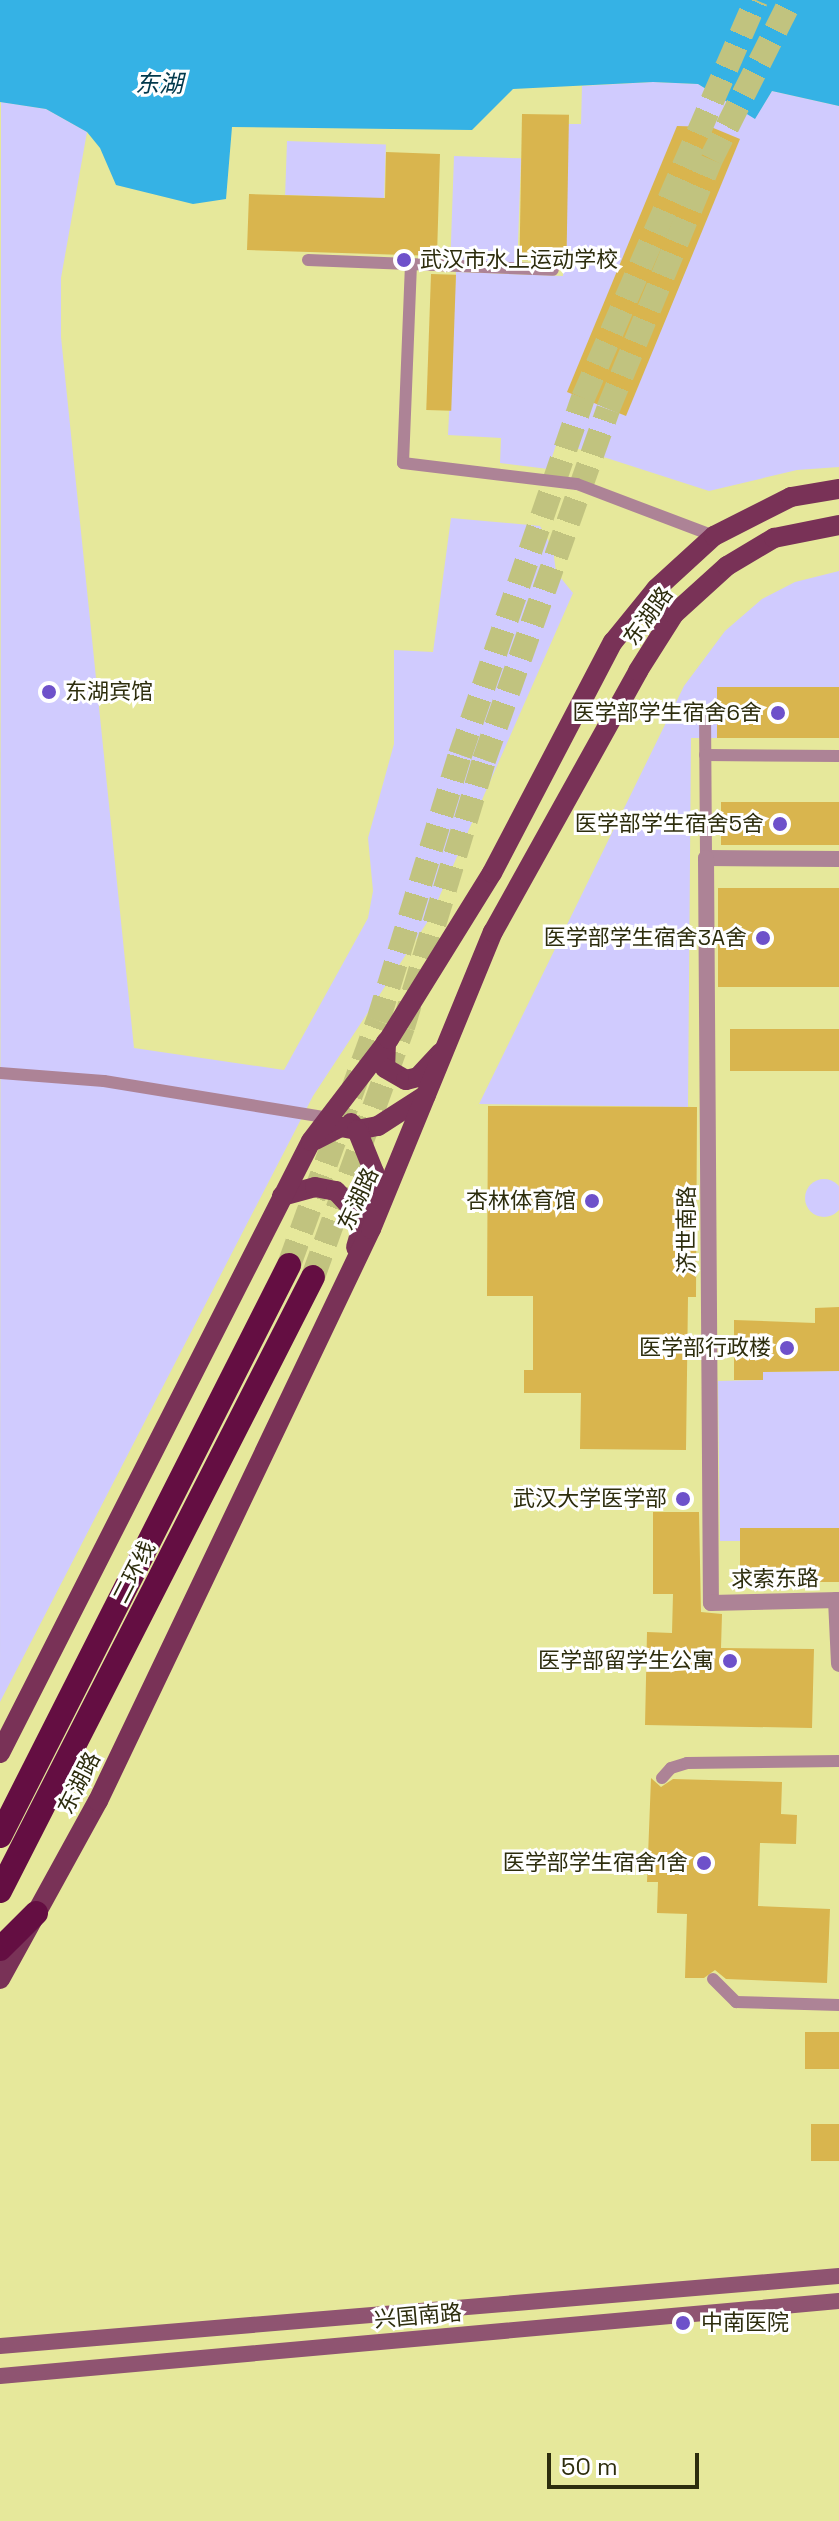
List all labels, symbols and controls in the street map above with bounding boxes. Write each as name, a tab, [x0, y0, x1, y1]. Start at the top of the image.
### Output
water label: 东湖	[135, 70, 183, 98]
place label: 武汉市水上运动学校	[420, 247, 618, 273]
marker: 武汉市水上运动学校	[395, 251, 413, 269]
street label: 东湖路	[618, 582, 678, 650]
place label: 东湖宾馆	[65, 679, 153, 705]
marker: 东湖宾馆	[40, 683, 58, 701]
place label: 医学部学生宿舍6舍	[573, 700, 762, 726]
marker: 医学部学生宿舍6舍	[769, 704, 787, 722]
place label: 医学部学生宿舍5舍	[575, 811, 764, 837]
marker: 医学部学生宿舍5舍	[771, 815, 789, 833]
place label: 医学部学生宿舍3A舍	[544, 925, 747, 951]
marker: 医学部学生宿舍3A舍	[754, 929, 772, 947]
street label: 东湖路	[332, 1164, 384, 1234]
street label: 济世南路	[674, 1186, 700, 1274]
place label: 杏林体育馆	[466, 1188, 576, 1214]
marker: 杏林体育馆	[583, 1192, 601, 1210]
place label: 医学部行政楼	[639, 1335, 771, 1361]
marker: 医学部行政楼	[778, 1339, 796, 1357]
place label: 武汉大学医学部	[513, 1486, 667, 1512]
marker: 武汉大学医学部	[674, 1490, 692, 1508]
street label: 二环线	[107, 1537, 161, 1607]
street label: 求索东路	[731, 1565, 819, 1593]
place label: 医学部留学生公寓	[538, 1648, 714, 1674]
marker: 医学部留学生公寓	[721, 1652, 739, 1670]
street label: 东湖路	[52, 1748, 106, 1818]
place label: 医学部学生宿舍1舍	[503, 1850, 688, 1876]
marker: 医学部学生宿舍1舍	[695, 1854, 713, 1872]
street label: 兴国南路	[373, 2299, 463, 2333]
place label: 中南医院	[701, 2310, 789, 2336]
marker: 中南医院	[672, 2312, 694, 2334]
scale bar	[551, 2437, 703, 2487]
text: 50 m	[561, 2451, 618, 2482]

